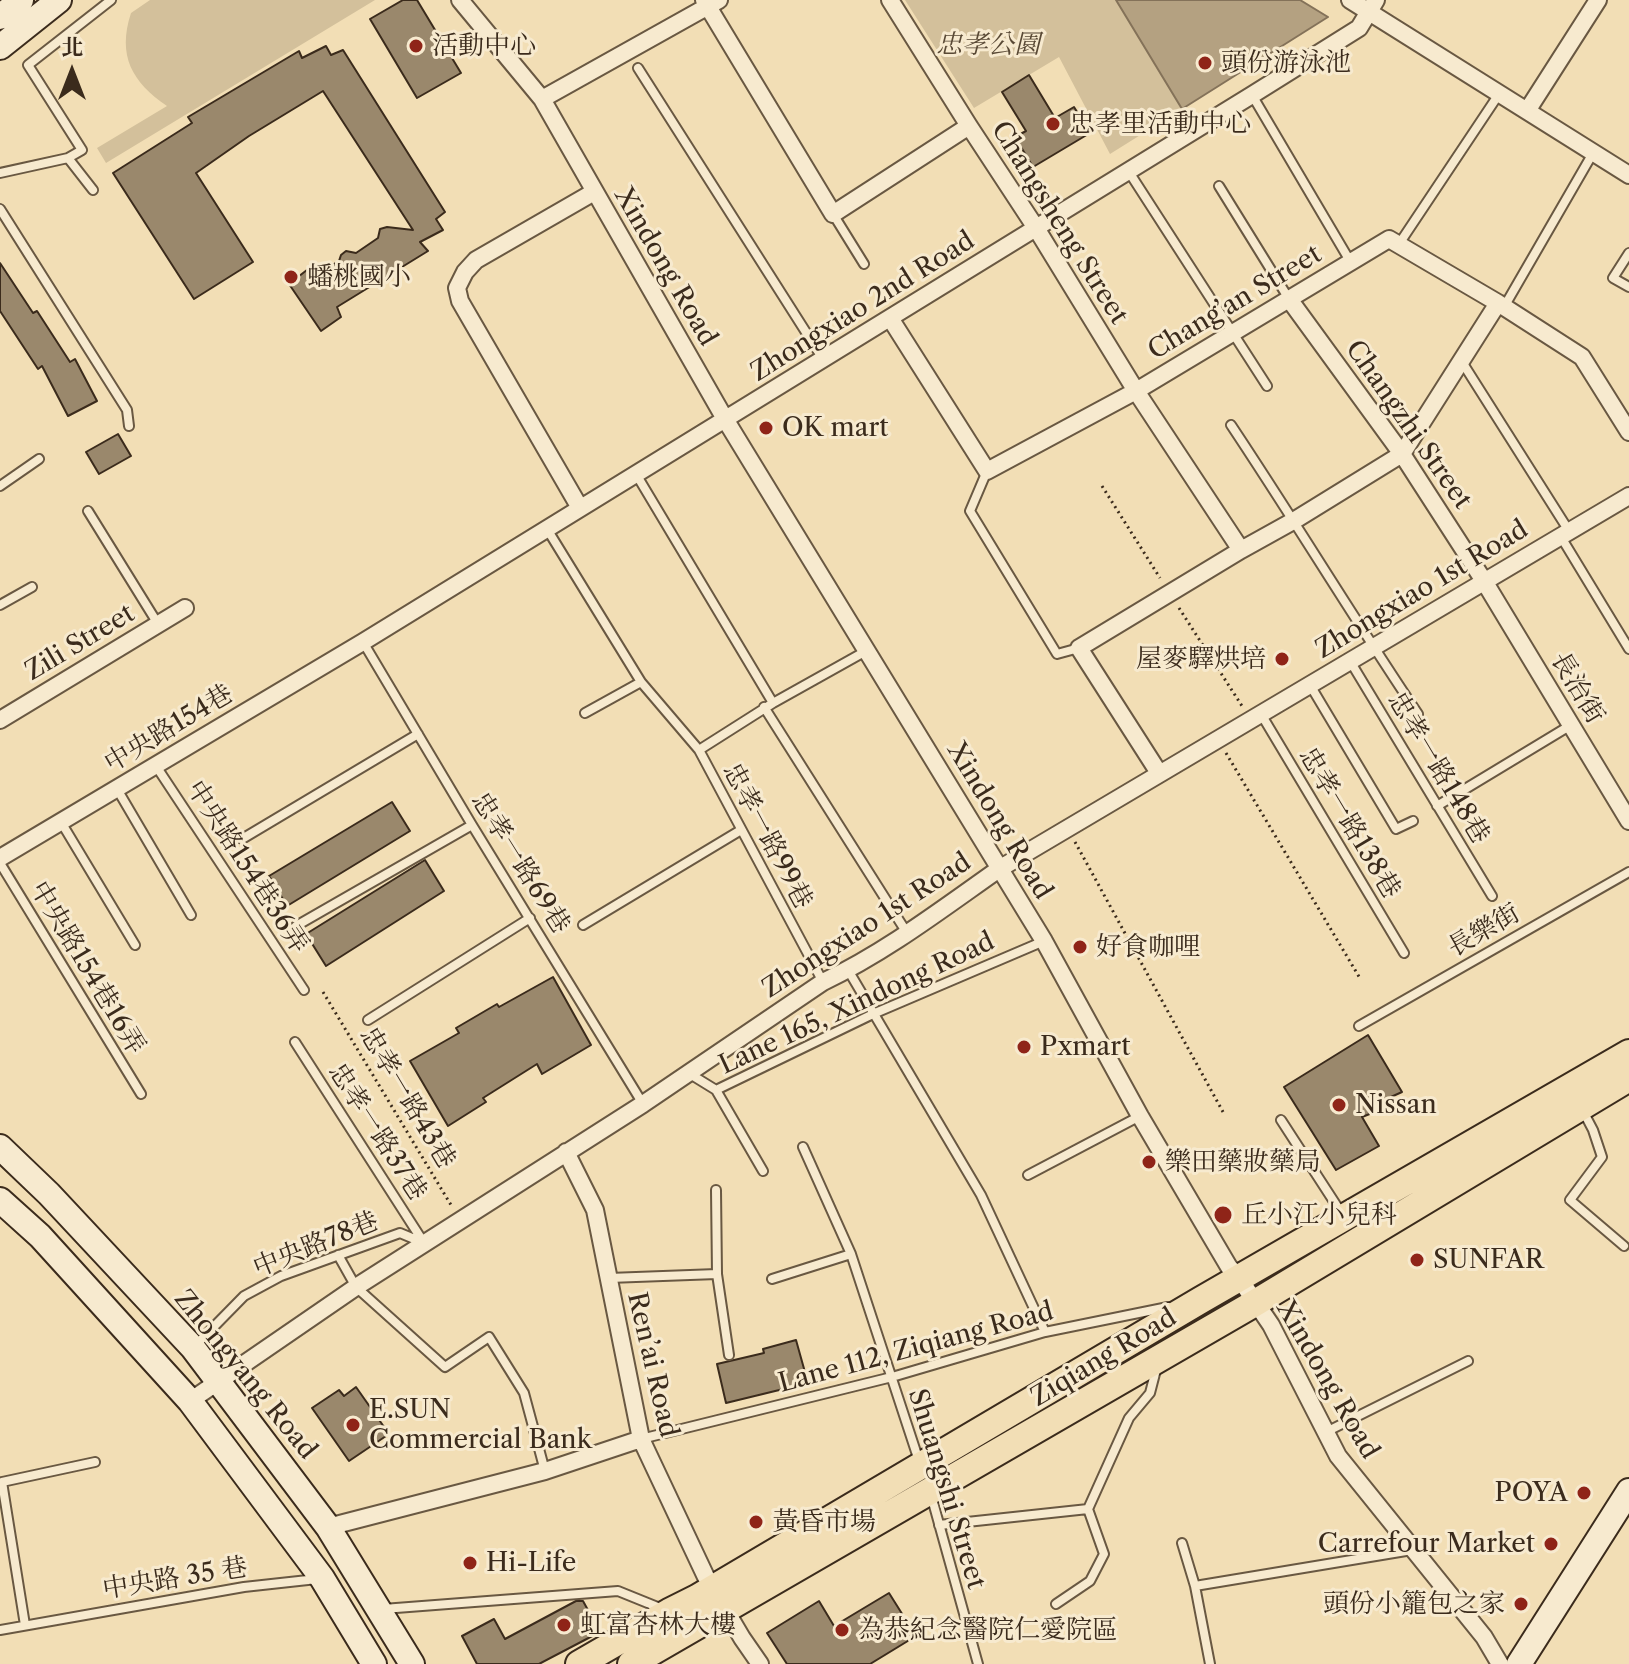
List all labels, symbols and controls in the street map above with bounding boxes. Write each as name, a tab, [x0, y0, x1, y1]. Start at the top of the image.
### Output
park label: 忠孝公園	[936, 29, 1040, 61]
place label: 活動中心	[432, 30, 536, 62]
north arrow	[32, 32, 112, 112]
text: 北	[61, 34, 83, 61]
marker: 活動中心	[407, 37, 425, 55]
place label: 頭份游泳池	[1221, 47, 1351, 79]
marker: 頭份游泳池	[1196, 54, 1214, 72]
place label: 忠孝里活動中心	[1069, 108, 1251, 140]
marker: 忠孝里活動中心	[1044, 115, 1062, 133]
street label: Changsheng Street	[984, 116, 1134, 330]
street label: Xindong Road	[607, 182, 723, 352]
street label: Zhongxiao 2nd Road	[745, 225, 981, 389]
street label: Chang’an Street	[1143, 239, 1327, 367]
place label: 蟠桃國小	[307, 261, 411, 293]
marker: 蟠桃國小	[282, 268, 300, 286]
street label: Changzhi Street	[1338, 335, 1478, 515]
place label: OK mart	[782, 412, 889, 444]
marker: OK mart	[757, 419, 775, 437]
street label: Zhongxiao 1st Road	[1310, 514, 1534, 666]
street label: Zili Street	[20, 598, 140, 688]
place label: 屋麥驛烘培	[1136, 643, 1266, 675]
street label: 長治街	[1544, 647, 1610, 729]
marker: 屋麥驛烘培	[1273, 650, 1291, 668]
street label: 中央路154巷	[99, 679, 239, 779]
street label: 忠孝一路148巷	[1380, 687, 1496, 849]
street label: Xindong Road	[940, 737, 1058, 905]
street label: 忠孝一路138巷	[1292, 742, 1406, 904]
street label: 忠孝一路99巷	[716, 758, 818, 914]
street label: 中央路154巷36弄	[180, 775, 314, 959]
street label: 忠孝一路69巷	[464, 787, 576, 939]
street label: Zhongxiao 1st Road	[757, 847, 977, 1005]
street label: 中央路154巷16弄	[23, 876, 151, 1060]
street label: 長樂街	[1442, 898, 1526, 964]
street label: Lane 165, Xindong Road	[714, 926, 1000, 1082]
place label: 好食咖哩	[1096, 931, 1200, 963]
marker: 好食咖哩	[1071, 938, 1089, 956]
street label: 忠孝一路43巷	[353, 1022, 461, 1174]
place label: Pxmart	[1040, 1031, 1130, 1063]
marker: Pxmart	[1015, 1038, 1033, 1056]
street label: 忠孝一路37巷	[321, 1058, 433, 1206]
place label: Nissan	[1355, 1089, 1437, 1121]
marker: Nissan	[1330, 1096, 1348, 1114]
place label: 樂田藥妝藥局	[1165, 1146, 1321, 1178]
marker: 樂田藥妝藥局	[1140, 1153, 1158, 1171]
place label: 丘小江小兒科	[1241, 1199, 1397, 1231]
marker: 丘小江小兒科	[1212, 1204, 1234, 1226]
street label: 中央路78巷	[249, 1206, 383, 1284]
place label: SUNFAR	[1433, 1244, 1544, 1276]
marker: SUNFAR	[1408, 1251, 1426, 1269]
street label: Zhongyang Road	[167, 1284, 323, 1466]
street label: Ren’ai Road	[620, 1289, 684, 1441]
street label: Xindong Road	[1269, 1295, 1385, 1465]
street label: Lane 112, Ziqiang Road	[775, 1296, 1057, 1400]
street label: Ziqiang Road	[1026, 1302, 1182, 1414]
street label: Shuangshi Street	[901, 1385, 991, 1593]
place label: E.SUN Commercial Bank	[369, 1394, 592, 1456]
marker: E.SUN Commercial Bank	[344, 1416, 362, 1434]
place label: POYA	[1495, 1477, 1568, 1509]
marker: POYA	[1575, 1484, 1593, 1502]
place label: 黃昏市場	[772, 1506, 876, 1538]
marker: 黃昏市場	[747, 1513, 765, 1531]
place label: Carrefour Market	[1318, 1528, 1535, 1560]
marker: Carrefour Market	[1542, 1535, 1560, 1553]
place label: Hi-Life	[486, 1547, 576, 1579]
street label: 中央路 35 巷	[100, 1552, 250, 1606]
marker: Hi-Life	[461, 1554, 479, 1572]
place label: 頭份小籠包之家	[1323, 1588, 1505, 1620]
marker: 頭份小籠包之家	[1512, 1595, 1530, 1613]
place label: 虹富杏林大樓	[580, 1609, 736, 1641]
place label: 為恭紀念醫院仁愛院區	[858, 1614, 1118, 1646]
marker: 虹富杏林大樓	[555, 1616, 573, 1634]
marker: 為恭紀念醫院仁愛院區	[833, 1621, 851, 1639]

